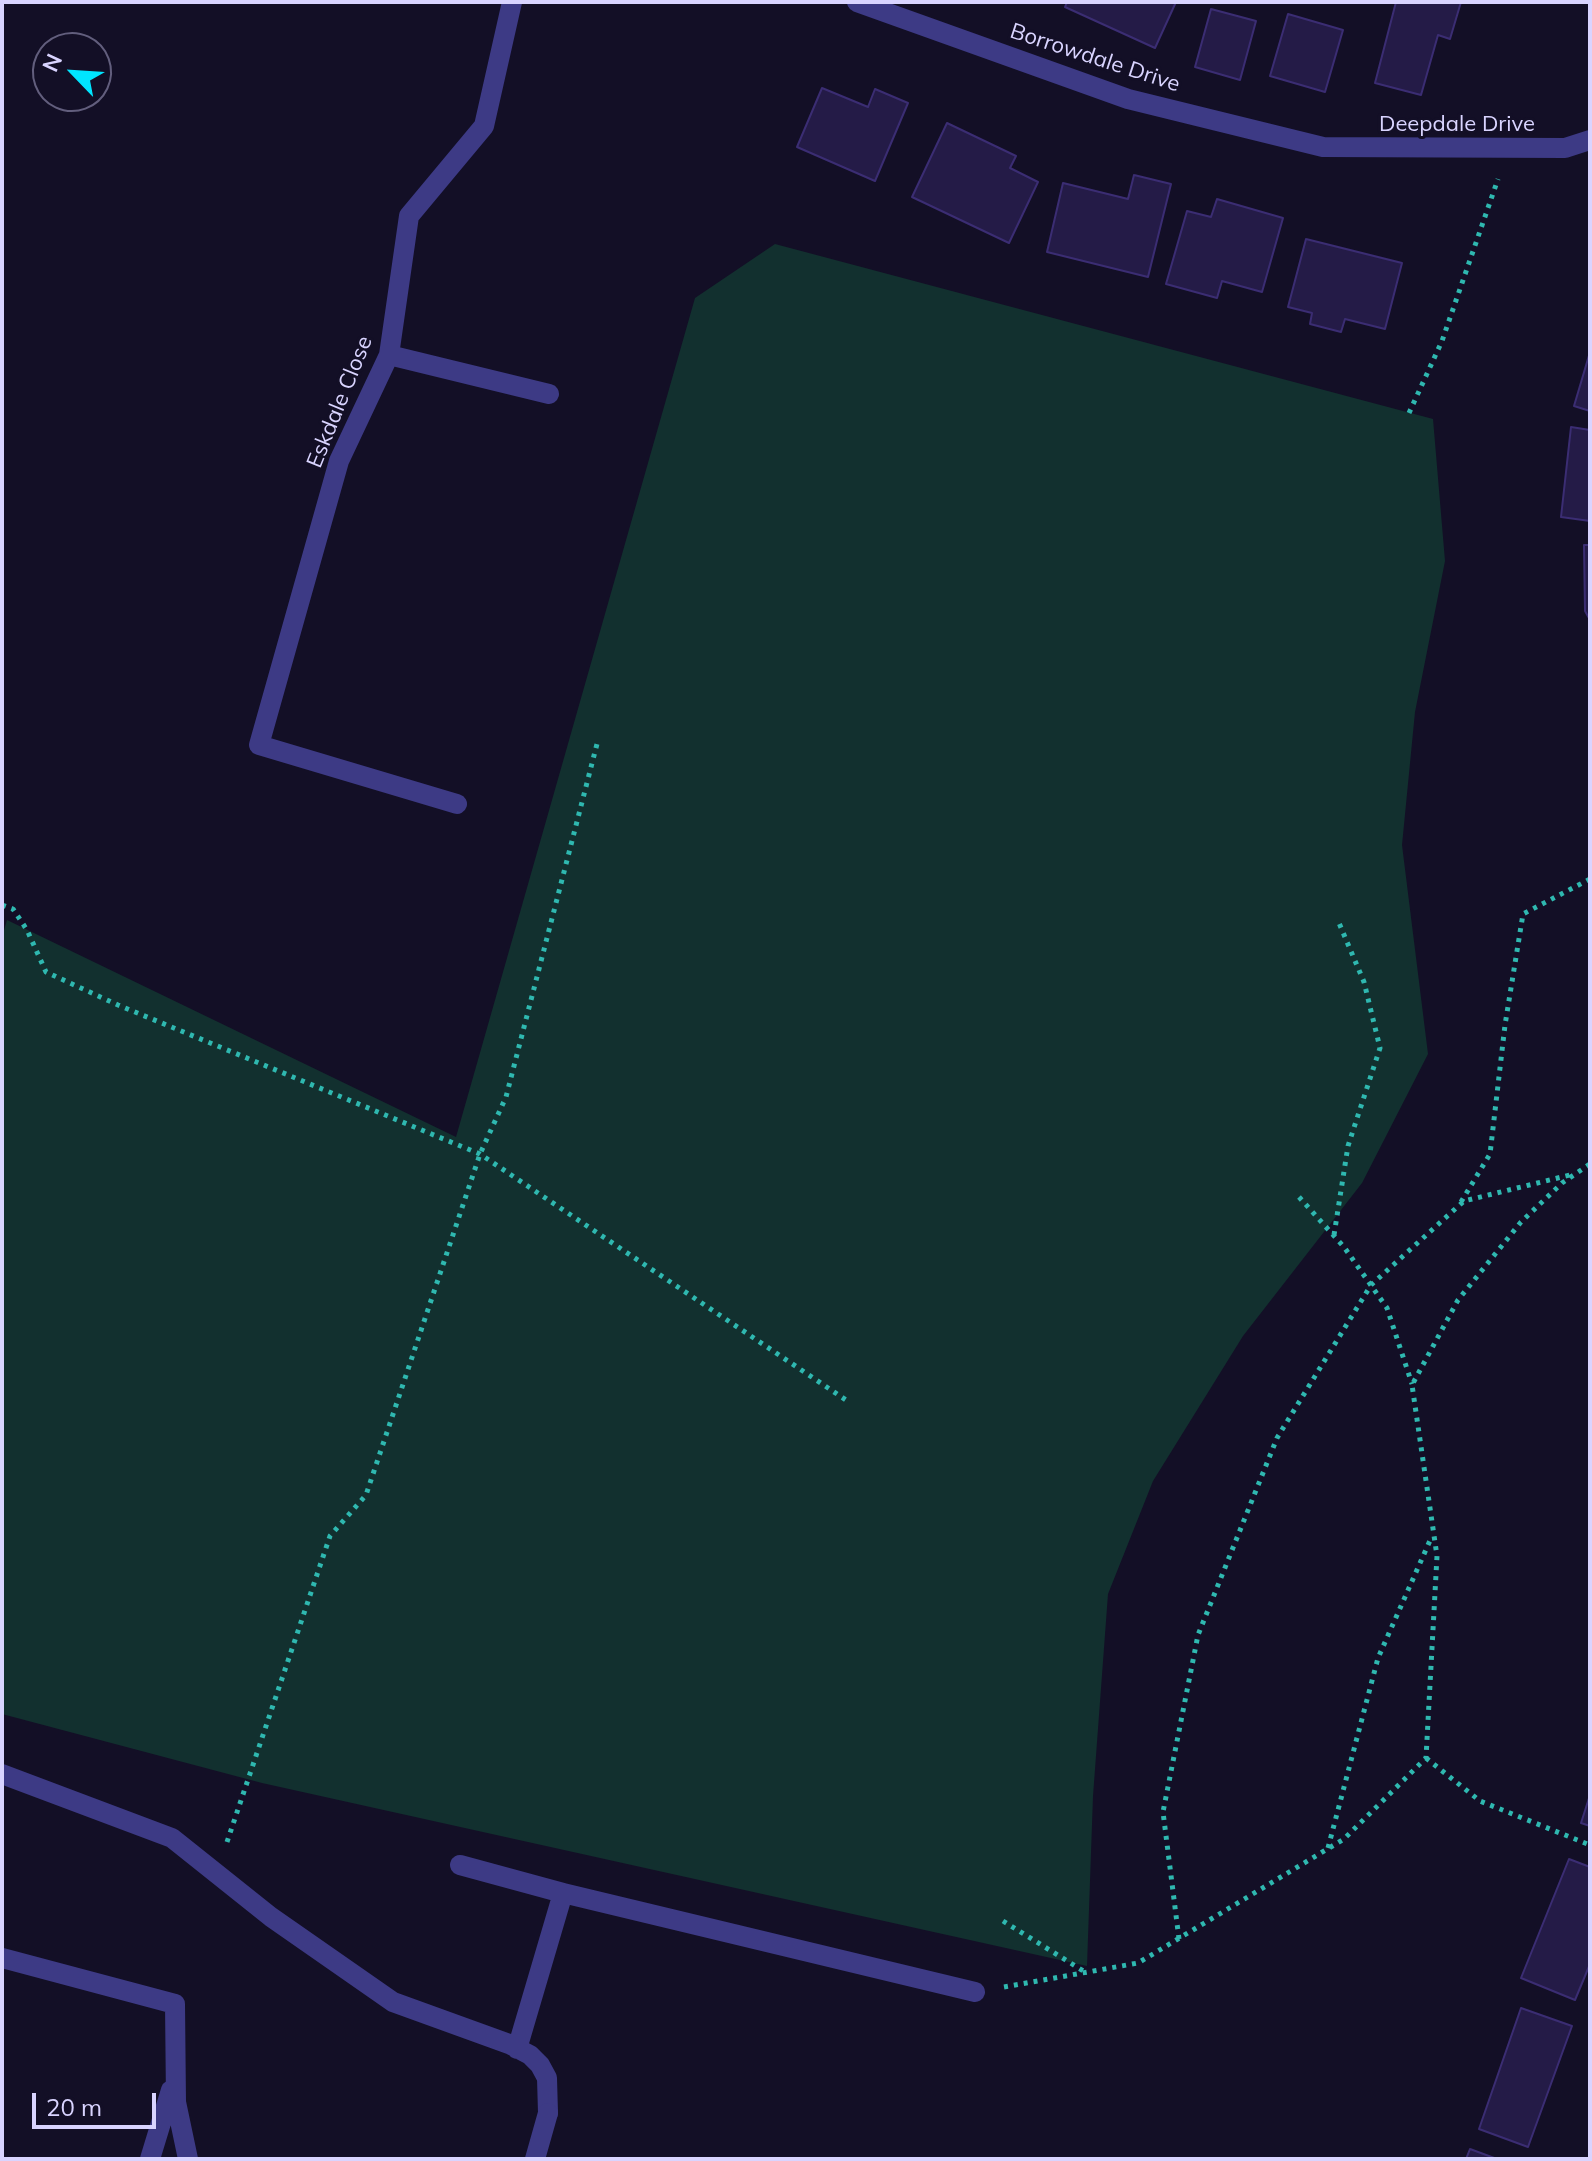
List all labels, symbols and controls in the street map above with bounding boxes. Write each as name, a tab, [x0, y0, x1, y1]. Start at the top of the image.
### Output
street label: Borrowdale Drive	[1007, 18, 1183, 98]
north arrow	[32, 32, 112, 112]
text: N	[36, 49, 68, 76]
street label: Deepdale Drive	[1379, 111, 1535, 137]
street label: Eskdale Close	[302, 332, 378, 472]
scale bar	[36, 2077, 160, 2127]
text: 20 m	[46, 2092, 102, 2122]

